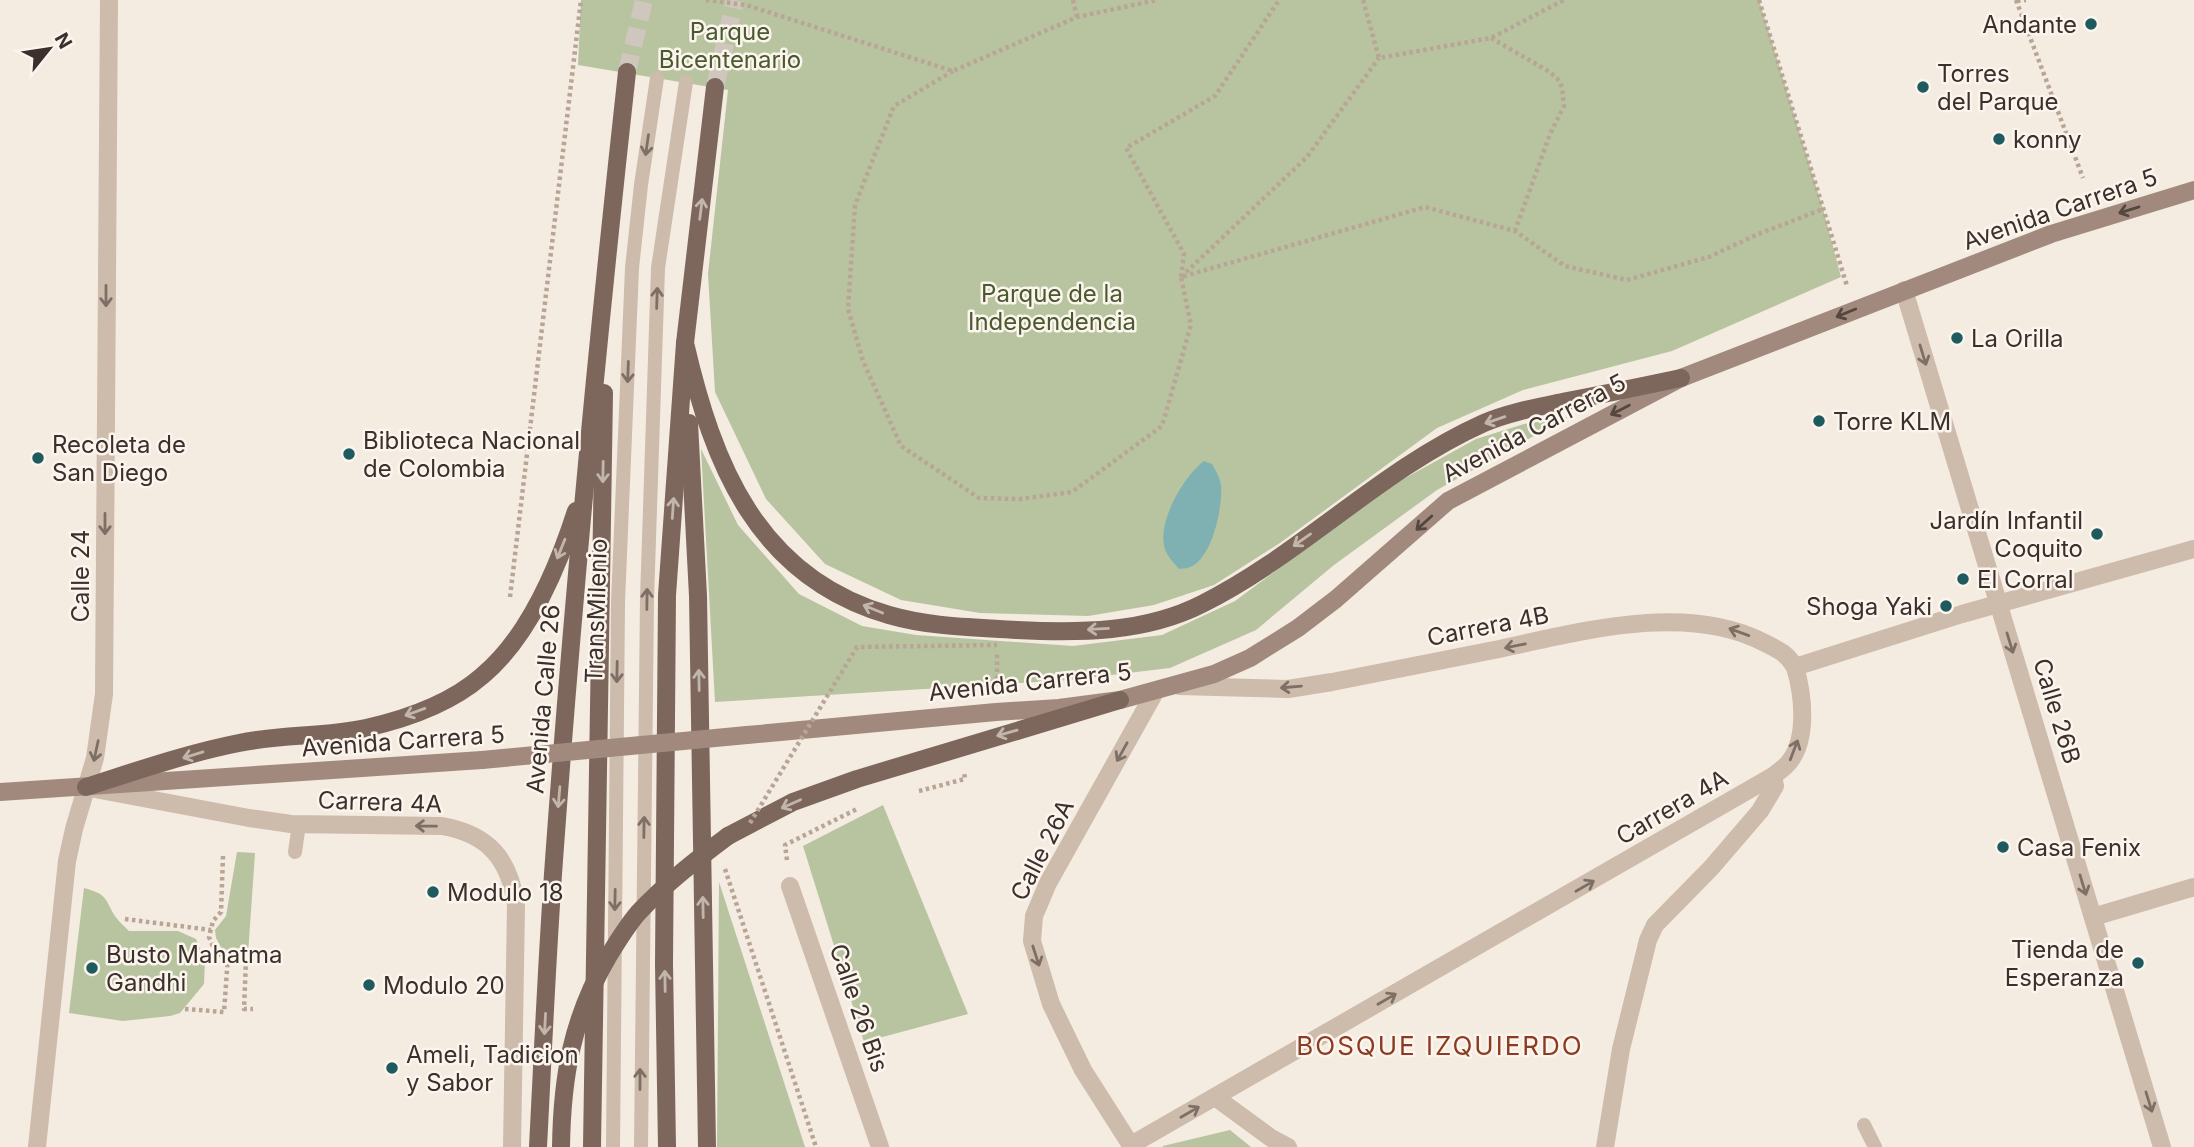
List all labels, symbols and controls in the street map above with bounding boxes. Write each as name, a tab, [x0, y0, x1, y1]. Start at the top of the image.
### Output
place label: Andante	[1982, 10, 2077, 39]
north arrow	[14, 14, 84, 84]
marker: Andante	[2083, 16, 2099, 32]
park label: Parque Bicentenario	[659, 17, 801, 74]
text: N	[50, 29, 77, 53]
place label: Torres del Parque	[1937, 59, 2059, 116]
marker: Torres del Parque	[1915, 79, 1931, 95]
place label: konny	[2013, 125, 2082, 154]
marker: konny	[1991, 131, 2007, 147]
one-way arrow	[640, 133, 653, 156]
street label: Avenida Carrera 5	[1959, 162, 2161, 256]
one-way arrow	[694, 198, 707, 221]
one-way arrow	[2118, 204, 2140, 217]
park label: Parque de la Independencia	[968, 279, 1136, 336]
one-way arrow	[100, 285, 113, 308]
one-way arrow	[651, 287, 664, 310]
one-way arrow	[1835, 307, 1857, 320]
place label: La Orilla	[1971, 324, 2063, 353]
marker: La Orilla	[1949, 330, 1965, 346]
one-way arrow	[1918, 344, 1931, 366]
one-way arrow	[622, 360, 635, 383]
street label: Avenida Carrera 5	[1437, 367, 1631, 489]
one-way arrow	[1610, 403, 1631, 417]
place label: Torre KLM	[1833, 407, 1951, 436]
marker: Torre KLM	[1811, 413, 1827, 429]
one-way arrow	[1484, 415, 1506, 427]
place label: Biblioteca Nacional de Colombia	[363, 426, 580, 483]
place label: Recoleta de San Diego	[52, 430, 186, 487]
marker: Biblioteca Nacional de Colombia	[341, 446, 357, 462]
marker: Recoleta de San Diego	[30, 450, 46, 466]
one-way arrow	[596, 460, 609, 483]
one-way arrow	[667, 498, 680, 520]
place label: Jardín Infantil Coquito	[1929, 506, 2083, 563]
one-way arrow	[98, 512, 112, 535]
one-way arrow	[1415, 514, 1433, 530]
marker: Jardín Infantil Coquito	[2089, 526, 2105, 542]
street label: Calle 24	[66, 529, 95, 623]
one-way arrow	[1293, 533, 1312, 547]
one-way arrow	[554, 538, 567, 559]
street label: TransMilenio	[579, 538, 613, 684]
place label: El Corral	[1977, 565, 2074, 594]
marker: El Corral	[1955, 571, 1971, 587]
one-way arrow	[641, 588, 654, 611]
place label: Shoga Yaki	[1806, 592, 1932, 621]
marker: Shoga Yaki	[1938, 598, 1954, 614]
street label: Carrera 4B	[1425, 600, 1551, 652]
one-way arrow	[862, 601, 884, 614]
street label: Avenida Calle 26	[520, 603, 566, 795]
one-way arrow	[1087, 623, 1110, 636]
one-way arrow	[1729, 625, 1751, 637]
one-way arrow	[2005, 632, 2018, 654]
one-way arrow	[1504, 639, 1527, 653]
street label: Calle 26B	[2027, 655, 2087, 767]
street label: Avenida Carrera 5	[927, 657, 1133, 707]
one-way arrow	[610, 661, 624, 684]
one-way arrow	[692, 669, 706, 692]
one-way arrow	[1281, 681, 1303, 694]
one-way arrow	[405, 707, 427, 720]
street label: Avenida Carrera 5	[300, 719, 506, 763]
one-way arrow	[997, 727, 1019, 740]
one-way arrow	[88, 739, 102, 762]
one-way arrow	[1789, 740, 1801, 762]
one-way arrow	[1115, 741, 1129, 761]
one-way arrow	[182, 749, 204, 762]
street label: Carrera 4A	[1611, 763, 1733, 851]
street label: Carrera 4A	[317, 785, 443, 819]
one-way arrow	[552, 785, 565, 808]
street label: Calle 26A	[1004, 795, 1080, 905]
one-way arrow	[781, 798, 802, 811]
one-way arrow	[637, 816, 651, 839]
one-way arrow	[415, 819, 438, 833]
place label: Casa Fenix	[2017, 833, 2141, 862]
marker: Casa Fenix	[1995, 839, 2011, 855]
one-way arrow	[2078, 873, 2091, 895]
place label: Modulo 18	[447, 878, 564, 907]
one-way arrow	[1574, 879, 1595, 892]
marker: Modulo 18	[425, 884, 441, 900]
one-way arrow	[608, 888, 621, 911]
one-way arrow	[696, 896, 710, 919]
place label: Tienda de Esperanza	[2005, 935, 2124, 992]
place label: Busto Mahatma Gandhi	[106, 940, 283, 997]
street label: Calle 26 Bis	[824, 940, 894, 1076]
one-way arrow	[1031, 945, 1044, 967]
marker: Tienda de Esperanza	[2130, 955, 2146, 971]
marker: Busto Mahatma Gandhi	[84, 960, 100, 976]
one-way arrow	[658, 970, 672, 993]
place label: Modulo 20	[383, 971, 505, 1000]
marker: Modulo 20	[361, 977, 377, 993]
one-way arrow	[1377, 992, 1397, 1006]
one-way arrow	[538, 1012, 551, 1035]
district label: BOSQUE IZQUIERDO	[1296, 1030, 1584, 1061]
place label: Ameli, Tadicion y Sabor	[406, 1040, 579, 1097]
marker: Ameli, Tadicion y Sabor	[384, 1060, 400, 1076]
one-way arrow	[633, 1068, 647, 1091]
one-way arrow	[2143, 1091, 2156, 1113]
one-way arrow	[1179, 1105, 1200, 1118]

